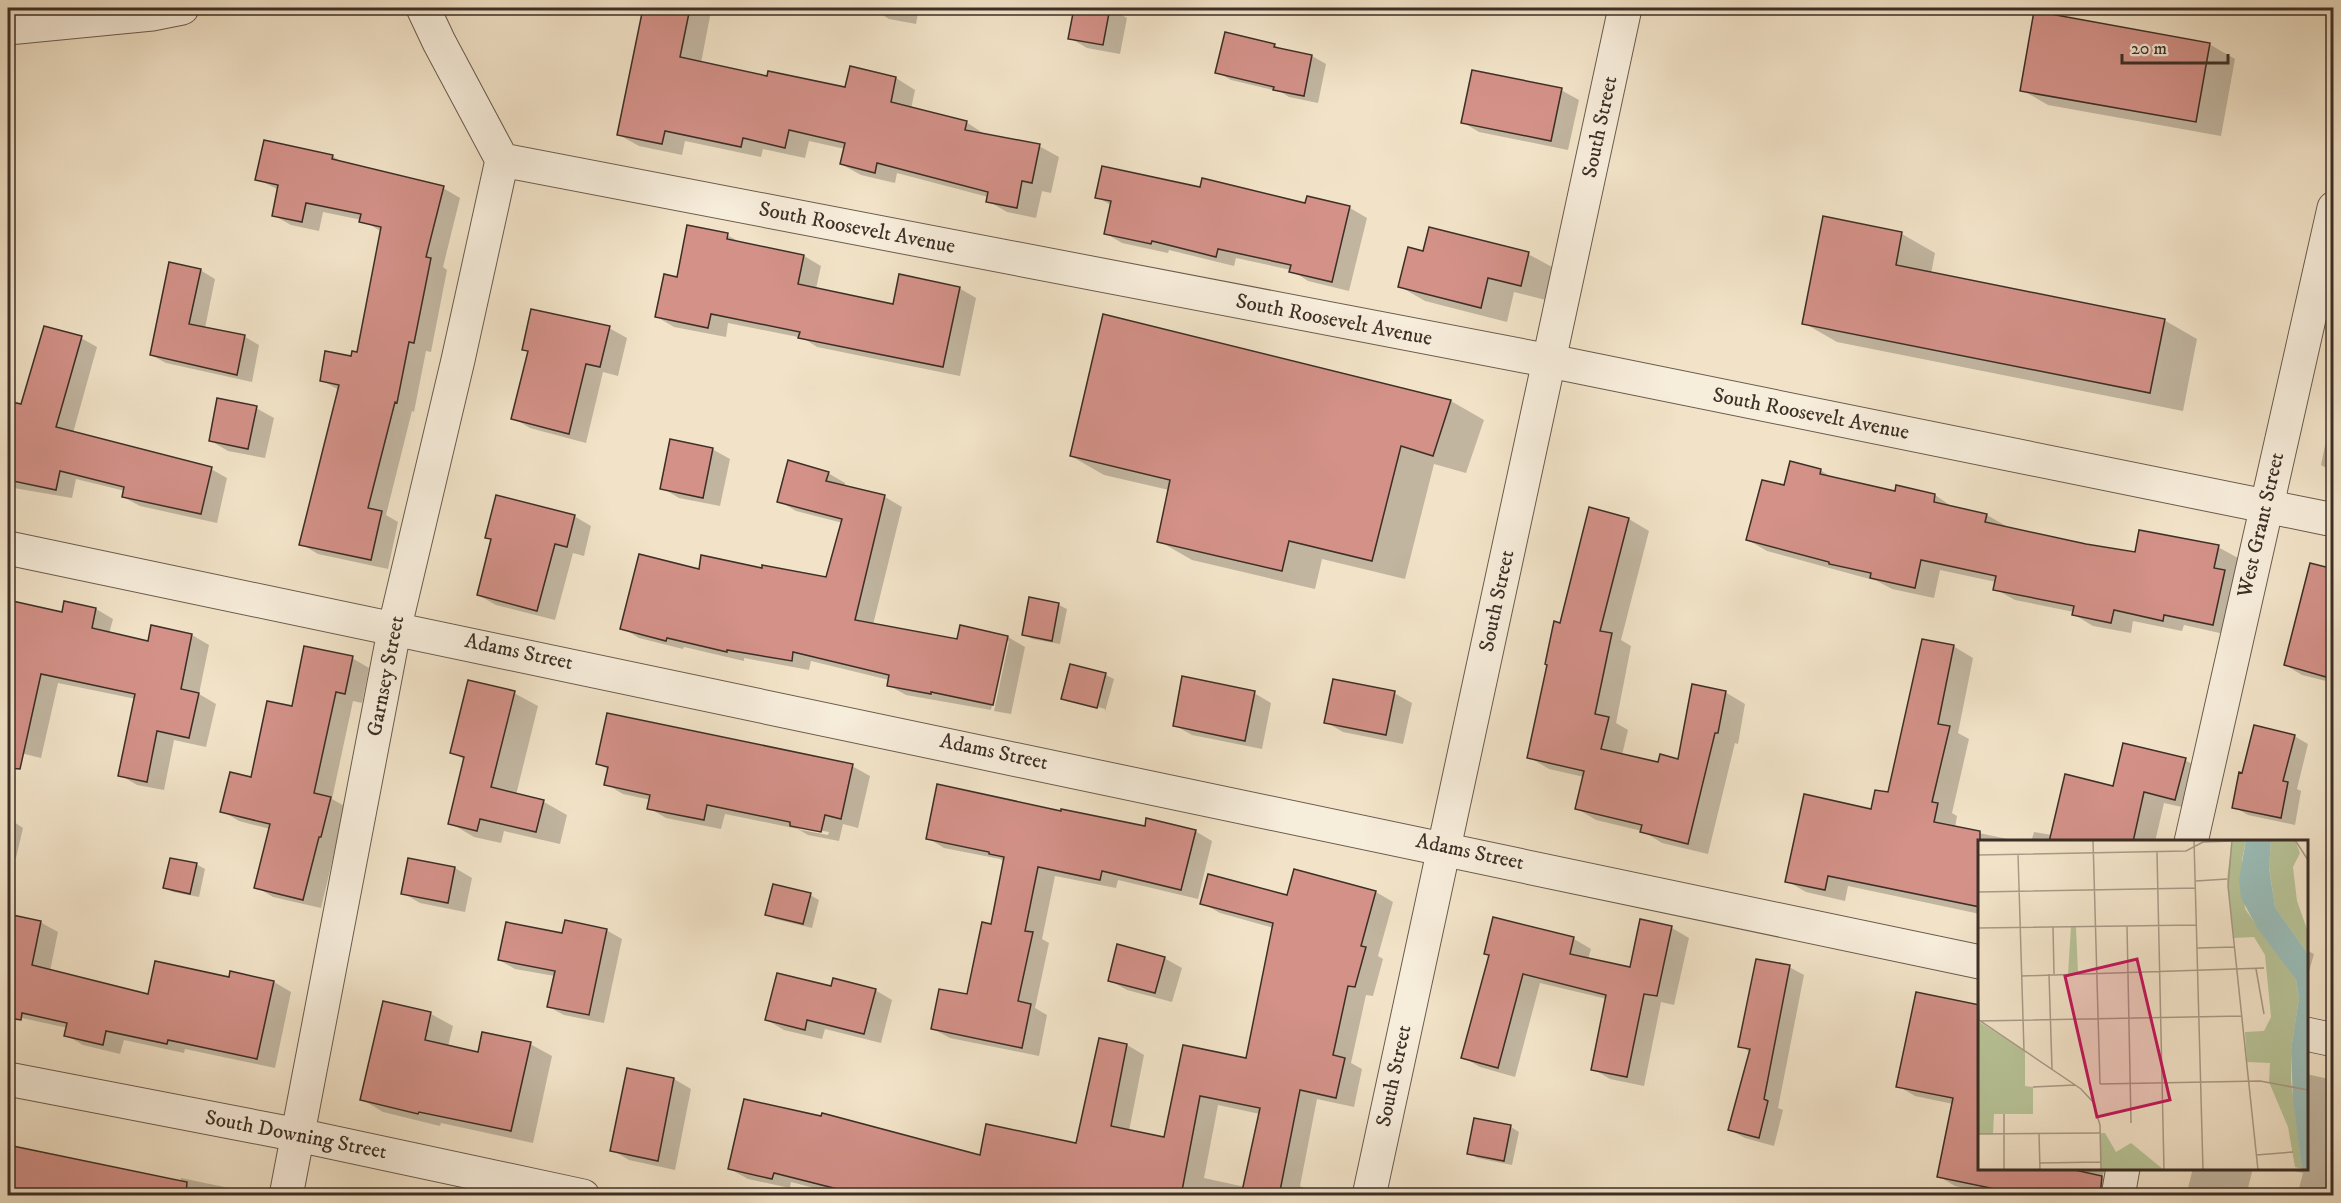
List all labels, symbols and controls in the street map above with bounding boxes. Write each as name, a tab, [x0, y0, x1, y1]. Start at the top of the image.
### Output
scale bar	[2122, 27, 2228, 65]
text: 20 m	[2131, 38, 2167, 60]
street label: South Street	[1577, 74, 1624, 180]
street label: South Roosevelt Avenue	[757, 196, 958, 260]
street label: South Roosevelt Avenue	[1234, 288, 1435, 352]
street label: South Roosevelt Avenue	[1711, 382, 1912, 446]
street label: West Grant Street	[2231, 450, 2290, 601]
street label: South Street	[1474, 548, 1521, 654]
street label: Garnsey Street	[362, 613, 410, 738]
street label: Adams Street	[463, 628, 576, 676]
street label: Adams Street	[938, 728, 1051, 776]
street label: Adams Street	[1414, 828, 1527, 876]
inset map	[1978, 840, 2308, 1170]
street label: South Street	[1371, 1023, 1418, 1129]
street label: South Downing Street	[203, 1105, 389, 1165]

